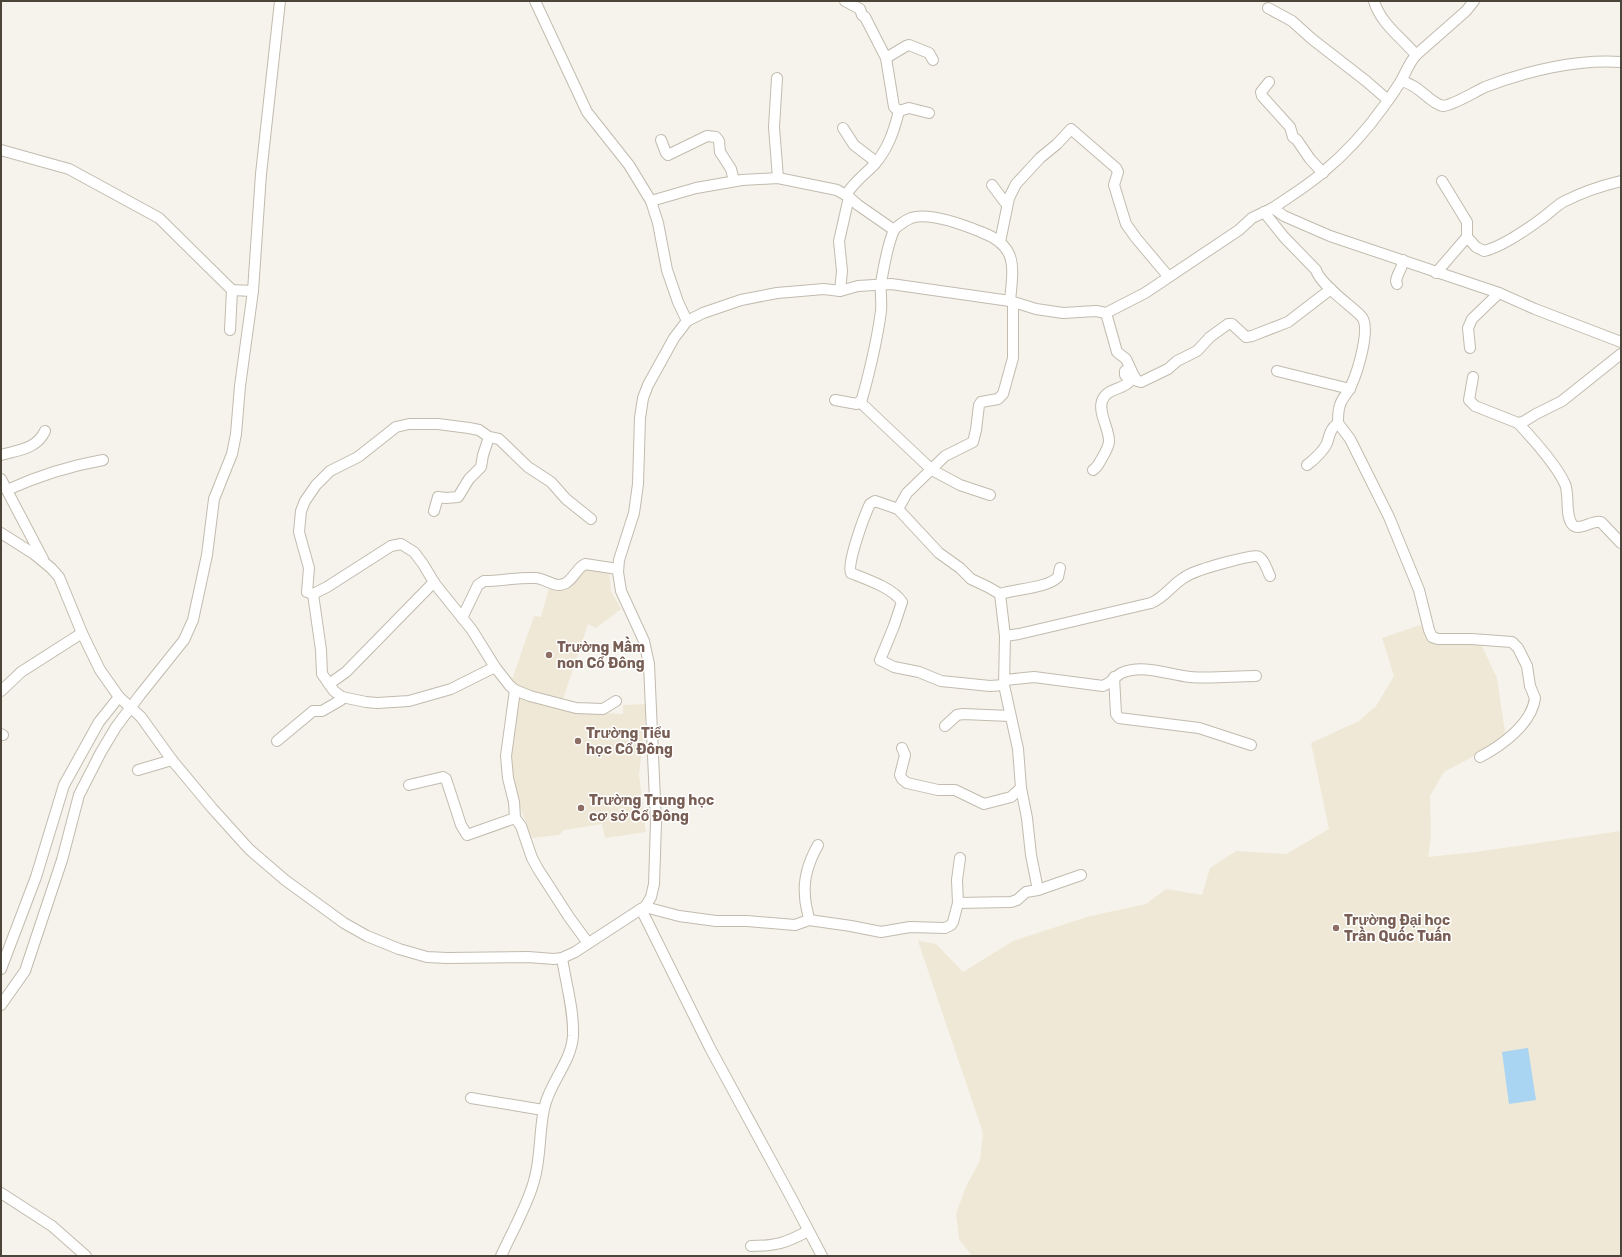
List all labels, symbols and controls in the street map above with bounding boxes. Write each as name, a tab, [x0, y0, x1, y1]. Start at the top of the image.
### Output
place label: Trường Mầm non Cổ Đông	[557, 636, 645, 672]
marker: Trường Mầm non Cổ Đông	[544, 650, 554, 660]
place label: Trường Tiểu học Cổ Đông	[586, 725, 673, 758]
marker: Trường Tiểu học Cổ Đông	[573, 736, 583, 746]
place label: Trường Trung học cơ sở Cổ Đông	[589, 792, 714, 825]
marker: Trường Trung học cơ sở Cổ Đông	[576, 803, 586, 813]
place label: Trường Đại học Trần Quốc Tuấn	[1344, 912, 1451, 945]
marker: Trường Đại học Trần Quốc Tuấn	[1331, 923, 1341, 933]

